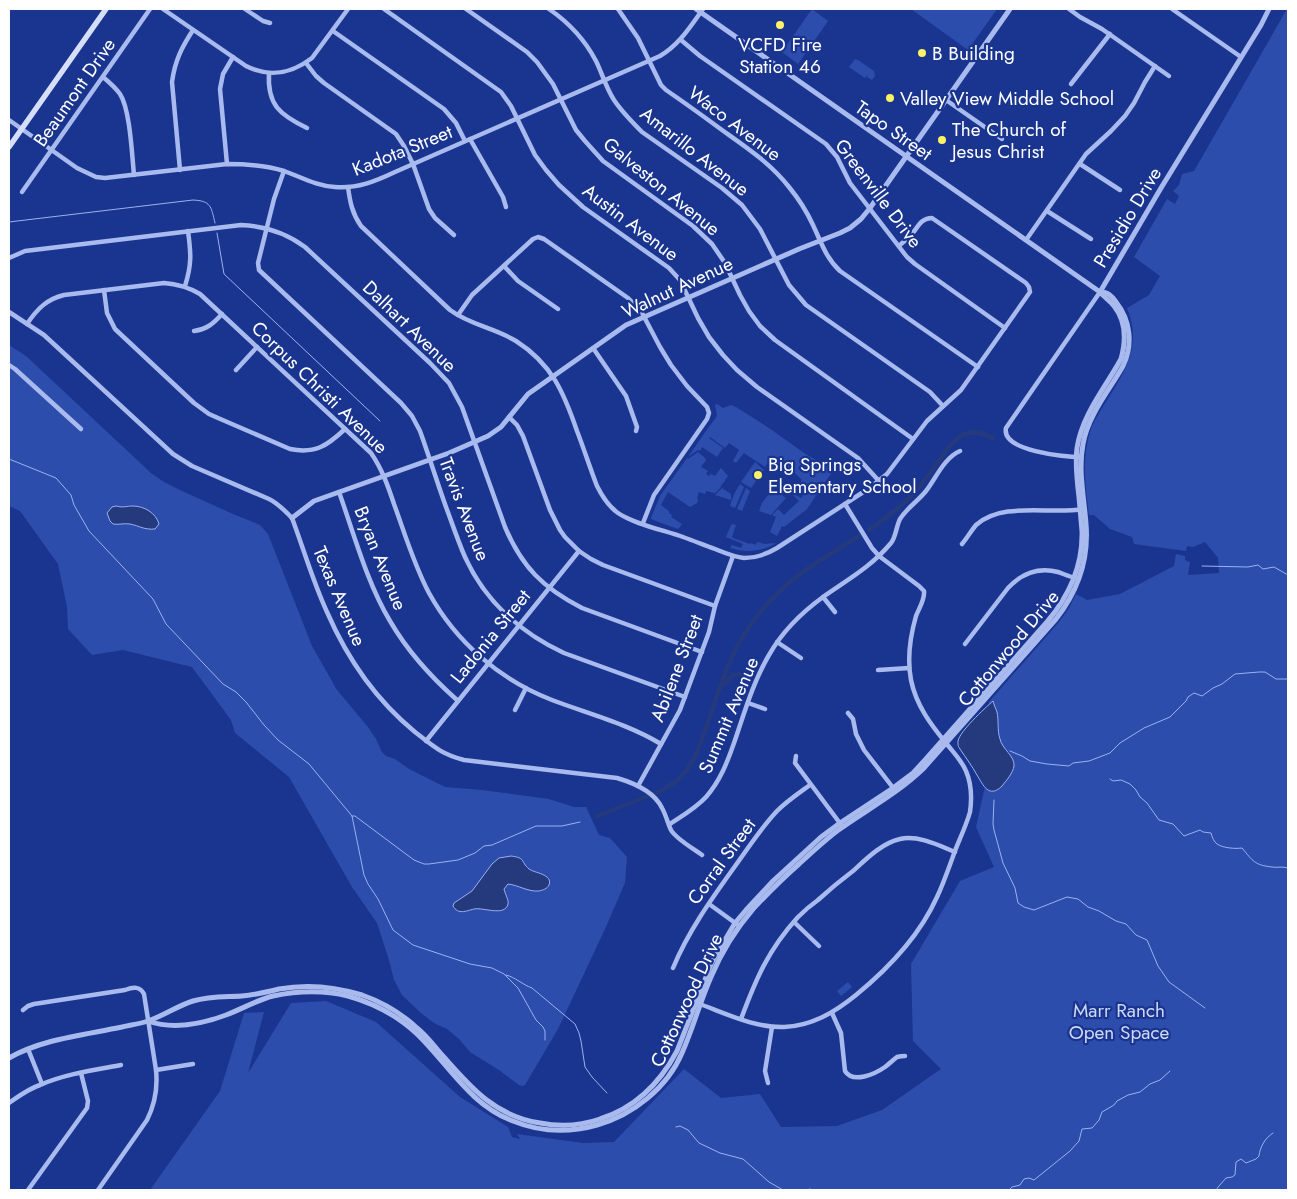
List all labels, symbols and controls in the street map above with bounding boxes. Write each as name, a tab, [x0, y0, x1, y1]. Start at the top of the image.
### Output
marker: VCFD Fire Station 46	[774, 19, 786, 31]
place label: VCFD Fire Station 46	[738, 31, 822, 80]
street label: Beaumont Drive	[27, 32, 122, 152]
place label: B Building	[932, 40, 1015, 67]
marker: B Building	[916, 47, 928, 59]
street label: Waco Avenue	[682, 79, 787, 168]
place label: Valley View Middle School	[900, 85, 1114, 112]
marker: Valley View Middle School	[884, 92, 896, 104]
street label: Tapo Street	[850, 94, 938, 167]
street label: Amarillo Avenue	[634, 100, 755, 203]
place label: The Church of Jesus Christ	[949, 116, 1067, 165]
street label: Kadota Street	[348, 118, 457, 183]
street label: Galveston Avenue	[597, 131, 726, 242]
street label: Greenville Drive	[829, 133, 929, 254]
marker: The Church of Jesus Christ	[936, 134, 948, 146]
street label: Presidio Drive	[1087, 162, 1168, 273]
street label: Austin Avenue	[577, 177, 685, 268]
street label: Walnut Avenue	[617, 250, 737, 325]
street label: Dalhart Avenue	[357, 274, 463, 378]
street label: Corpus Christi Avenue	[245, 315, 394, 460]
place label: Big Springs Elementary School	[768, 451, 917, 500]
street label: Travis Avenue	[432, 454, 497, 565]
marker: Big Springs Elementary School	[752, 469, 764, 481]
street label: Bryan Avenue	[347, 502, 414, 614]
street label: Texas Avenue	[306, 542, 373, 650]
street label: Ladonia Street	[444, 583, 537, 689]
street label: Cottonwood Drive	[951, 584, 1065, 713]
street label: Abilene Street	[644, 610, 710, 726]
street label: Summit Avenue	[692, 652, 765, 778]
street label: Corral Street	[681, 812, 762, 910]
street label: Cottonwood Drive	[644, 929, 729, 1072]
park label: Marr Ranch Open Space	[1069, 997, 1169, 1046]

